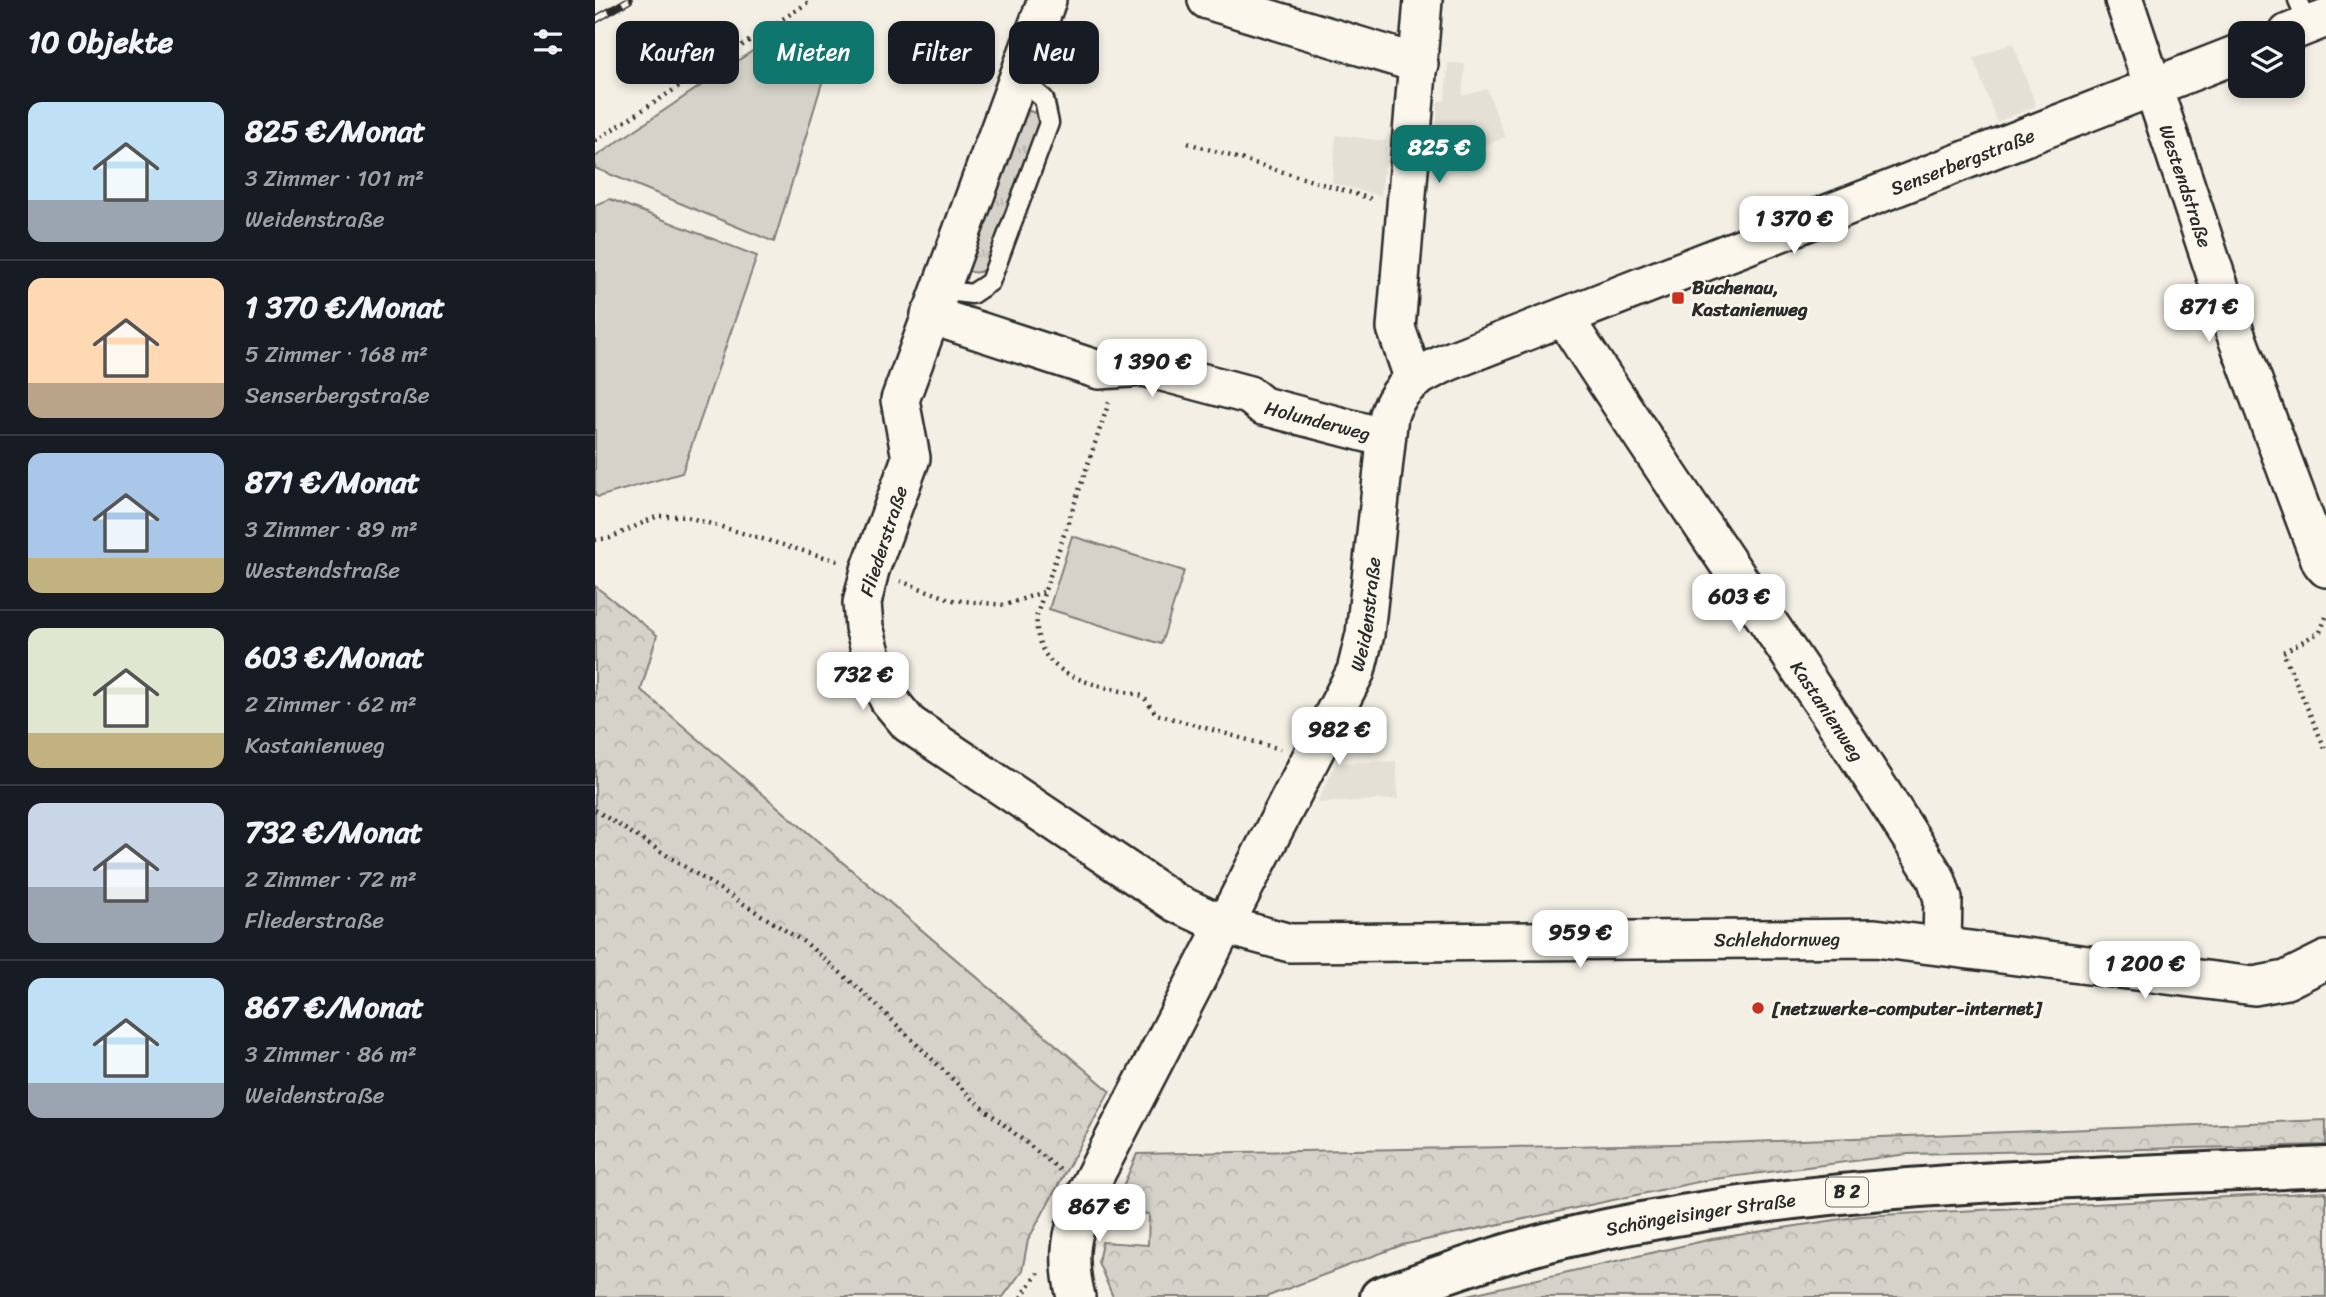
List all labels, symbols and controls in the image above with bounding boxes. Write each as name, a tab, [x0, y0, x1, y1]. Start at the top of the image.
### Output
text: 10 Objekte	[28, 15, 173, 69]
chip: Kaufen	[616, 21, 739, 84]
chip: Mieten	[753, 21, 874, 84]
chip: Filter	[888, 21, 995, 84]
chip: Neu	[1009, 21, 1099, 84]
map controls	[2228, 21, 2305, 98]
button: layers	[2228, 21, 2305, 98]
icon: filters	[529, 23, 567, 61]
text: 825 €/Monat	[245, 104, 425, 158]
street label: Senserbergstraße	[1886, 119, 2040, 205]
street label: Westendstraße	[2150, 120, 2222, 252]
pin: 825 €	[1390, 125, 1488, 185]
text: 825 €	[1408, 127, 1470, 168]
icon: home	[84, 130, 168, 214]
text: 3 Zimmer · 101 m²	[245, 158, 424, 199]
pin: 1 370 €	[1729, 196, 1859, 256]
text: 1 370 €	[1755, 198, 1833, 239]
text: Weidenstraße	[245, 199, 385, 240]
place label: Buchenau, Kastanienweg	[1691, 271, 1808, 326]
text: 1 370 €/Monat	[245, 280, 445, 334]
pin: 871 €	[2160, 284, 2258, 344]
text: 871 €	[2180, 286, 2238, 327]
marker: Buchenau, Kastanienweg	[1670, 290, 1686, 306]
icon: home	[84, 306, 168, 390]
text: 5 Zimmer · 168 m²	[245, 334, 428, 375]
pin: 1 390 €	[1087, 340, 1217, 399]
text: 1 390 €	[1113, 341, 1191, 382]
text: Senserbergstraße	[245, 375, 430, 416]
street label: Holunderweg	[1261, 391, 1374, 450]
text: 871 €/Monat	[245, 455, 420, 509]
icon: home	[84, 481, 168, 565]
street label: Fliederstraße	[850, 481, 917, 601]
text: 3 Zimmer · 89 m²	[245, 509, 418, 550]
text: Westendstraße	[245, 550, 400, 591]
street label: Weidenstraße	[1340, 555, 1390, 675]
pin: 603 €	[1690, 574, 1788, 634]
text: 603 €	[1708, 576, 1770, 617]
text: 603 €/Monat	[245, 630, 424, 684]
pin: 732 €	[814, 652, 912, 712]
text: 732 €	[833, 654, 893, 695]
street label: Kastanienweg	[1781, 654, 1873, 768]
icon: home	[84, 656, 168, 740]
text: 2 Zimmer · 62 m²	[245, 684, 417, 725]
pin: 982 €	[1290, 708, 1388, 767]
text: 982 €	[1308, 709, 1370, 750]
text: Kastanienweg	[245, 725, 385, 766]
text: 732 €/Monat	[245, 805, 423, 859]
icon: home	[84, 831, 168, 915]
text: 2 Zimmer · 72 m²	[245, 859, 417, 900]
text: Fliederstraße	[245, 900, 384, 941]
pin: 959 €	[1531, 911, 1629, 970]
text: 959 €	[1548, 912, 1612, 953]
street label: Schlehdornweg	[1714, 922, 1840, 956]
pin: 1 200 €	[2080, 942, 2210, 1001]
text: 1 200 €	[2105, 943, 2185, 984]
text: 867 €/Monat	[245, 980, 424, 1034]
place label: [netzwerke-computer-internet]	[1771, 992, 2043, 1025]
marker: [netzwerke-computer-internet]	[1750, 1000, 1766, 1016]
icon: home	[84, 1006, 168, 1090]
text: 3 Zimmer · 86 m²	[245, 1034, 417, 1075]
text: Weidenstraße	[245, 1075, 385, 1116]
road number: B 2	[1826, 1177, 1868, 1206]
street label: Schöngeisinger Straße	[1603, 1183, 1797, 1246]
pin: 867 €	[1050, 1184, 1148, 1244]
text: 867 €	[1068, 1186, 1130, 1227]

